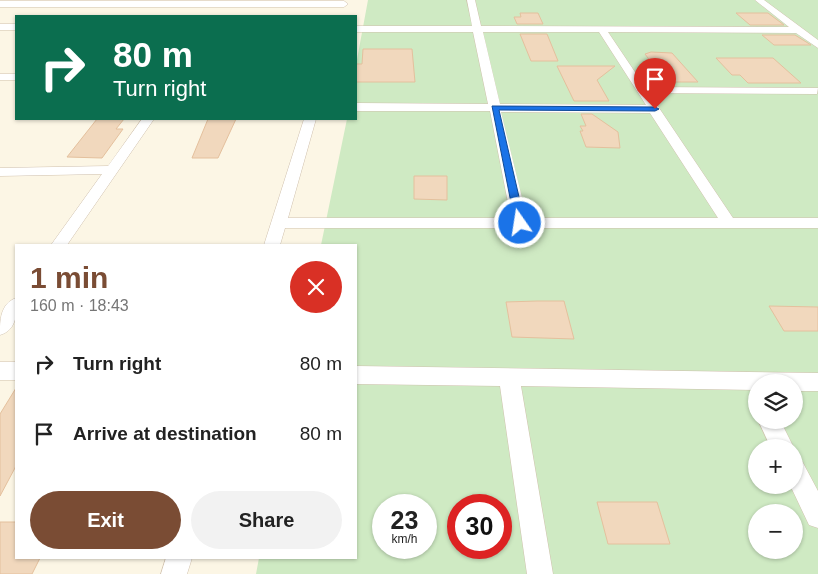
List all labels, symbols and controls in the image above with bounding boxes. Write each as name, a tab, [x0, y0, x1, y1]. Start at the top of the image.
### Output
icon: right	[30, 35, 95, 100]
text: 80 m	[113, 35, 193, 74]
pin	[634, 58, 676, 109]
icon: arrive	[641, 65, 669, 93]
text: Turn right	[113, 76, 206, 101]
position arrow	[493, 196, 545, 248]
text: 1 min	[30, 261, 108, 294]
button: close	[290, 261, 342, 313]
text: 160 m · 18:43	[30, 297, 129, 314]
icon: right	[30, 350, 58, 378]
text: Turn right	[73, 353, 161, 374]
text: 80 m	[300, 353, 342, 374]
map controls	[748, 374, 803, 559]
button: layers	[748, 374, 803, 429]
icon: arrive	[30, 420, 58, 448]
text: Arrive at destination	[73, 423, 257, 444]
text: 80 m	[300, 423, 342, 444]
button: +	[748, 439, 803, 494]
button: Exit	[30, 491, 181, 549]
button: Share	[191, 491, 342, 549]
speed limit sign: 30	[447, 494, 512, 559]
button: −	[748, 504, 803, 559]
text: 23	[391, 506, 418, 534]
text: km/h	[391, 532, 418, 546]

